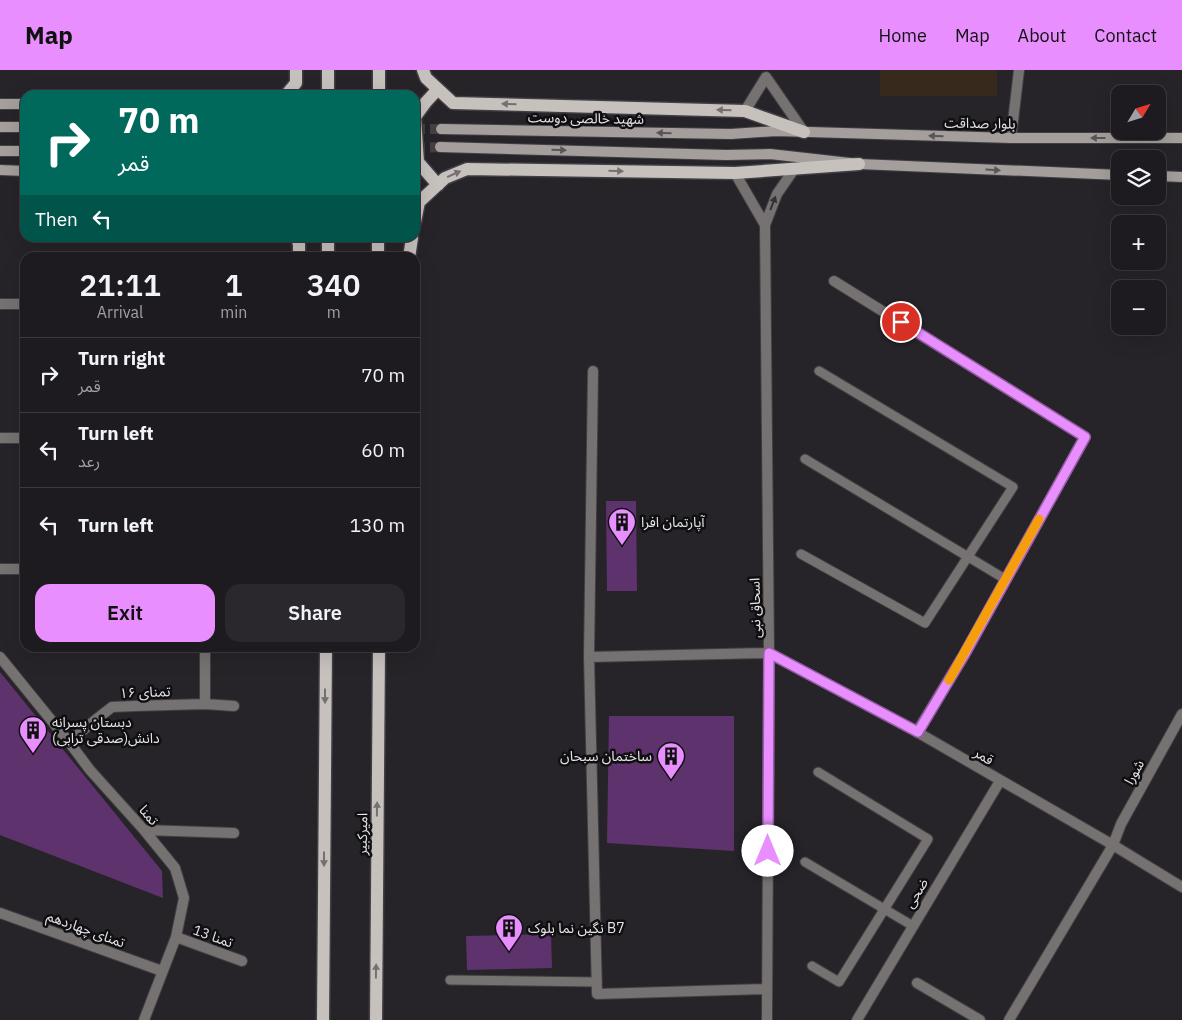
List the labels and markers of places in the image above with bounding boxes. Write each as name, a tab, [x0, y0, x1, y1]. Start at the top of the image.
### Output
pin	[880, 301, 922, 343]
building icon: آپارتمان افرا	[607, 507, 637, 546]
place label: آپارتمان افرا	[641, 513, 706, 532]
place label: دبستان پسرانه دانش(صدقی ترابی)	[52, 713, 160, 747]
building icon: دبستان پسرانه دانش(صدقی ترابی)	[18, 715, 48, 754]
building icon: ساختمان سبحان	[656, 741, 686, 780]
place label: ساختمان سبحان	[560, 747, 652, 765]
building icon: نگین نما بلوک B7	[494, 913, 524, 952]
place label: نگین نما بلوک B7	[528, 919, 625, 937]

